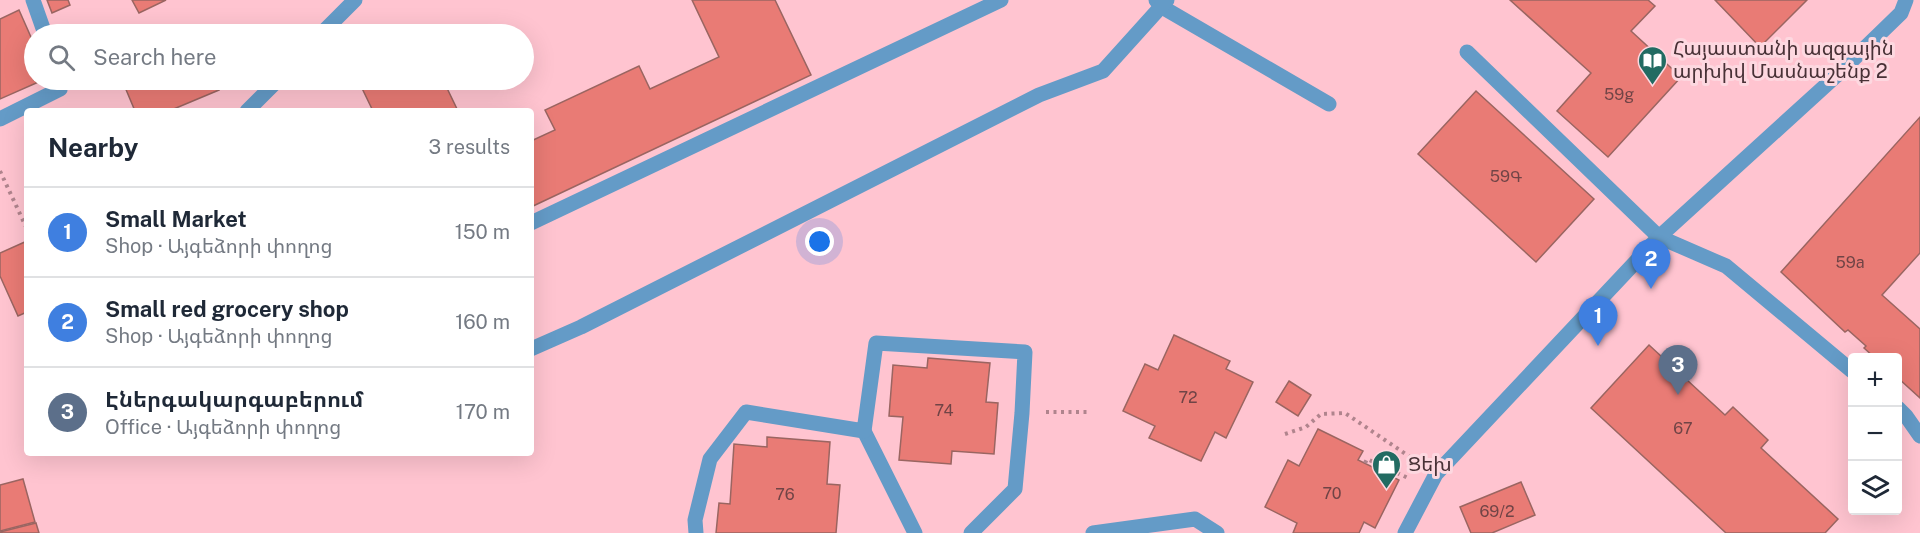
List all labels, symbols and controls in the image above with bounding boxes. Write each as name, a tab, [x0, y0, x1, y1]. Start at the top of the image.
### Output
search box	[24, 24, 534, 90]
place label: Հայաստանի ազգային արխիվ Մասնաշենք 2	[1673, 36, 1894, 83]
icon: search	[45, 41, 78, 74]
text: Search here	[93, 44, 217, 70]
library icon: Հայաստանի ազգային արխիվ Մասնաշենք 2	[1636, 44, 1668, 86]
house number: 59g	[1604, 85, 1634, 104]
text: Nearby	[48, 132, 138, 163]
text: 3 results	[429, 135, 510, 159]
house number: 59Գ	[1490, 167, 1522, 186]
text: Small Market	[105, 206, 247, 232]
text: 1	[63, 220, 72, 244]
text: 150 m	[455, 220, 510, 244]
your location	[805, 227, 834, 256]
text: Shop · Այգեձորի փողոց	[105, 234, 332, 258]
pin: 2	[1632, 240, 1670, 289]
house number: 59a	[1835, 253, 1865, 272]
text: Small red grocery shop	[105, 296, 349, 322]
pin: 1	[1578, 296, 1618, 346]
text: 2	[61, 310, 74, 334]
text: 160 m	[455, 310, 510, 334]
text: Shop · Այգեձորի փողոց	[105, 324, 332, 348]
pin: 3	[1658, 346, 1698, 395]
map controls	[1848, 353, 1902, 515]
button: +	[1848, 353, 1902, 407]
text: Էներգակարգաբերում	[105, 386, 364, 412]
house number: 72	[1178, 388, 1198, 407]
text: 3	[61, 400, 74, 424]
text: 170 m	[456, 400, 510, 424]
house number: 74	[934, 401, 954, 420]
button: −	[1848, 407, 1902, 461]
text: Office · Այգեձորի փողոց	[105, 415, 341, 439]
house number: 67	[1673, 419, 1693, 438]
shop icon: Ցեխ	[1371, 448, 1403, 490]
place label: Ցեխ	[1408, 452, 1452, 476]
button: layers	[1848, 461, 1902, 515]
house number: 70	[1322, 484, 1342, 503]
house number: 76	[775, 485, 795, 504]
house number: 69/2	[1480, 502, 1515, 521]

